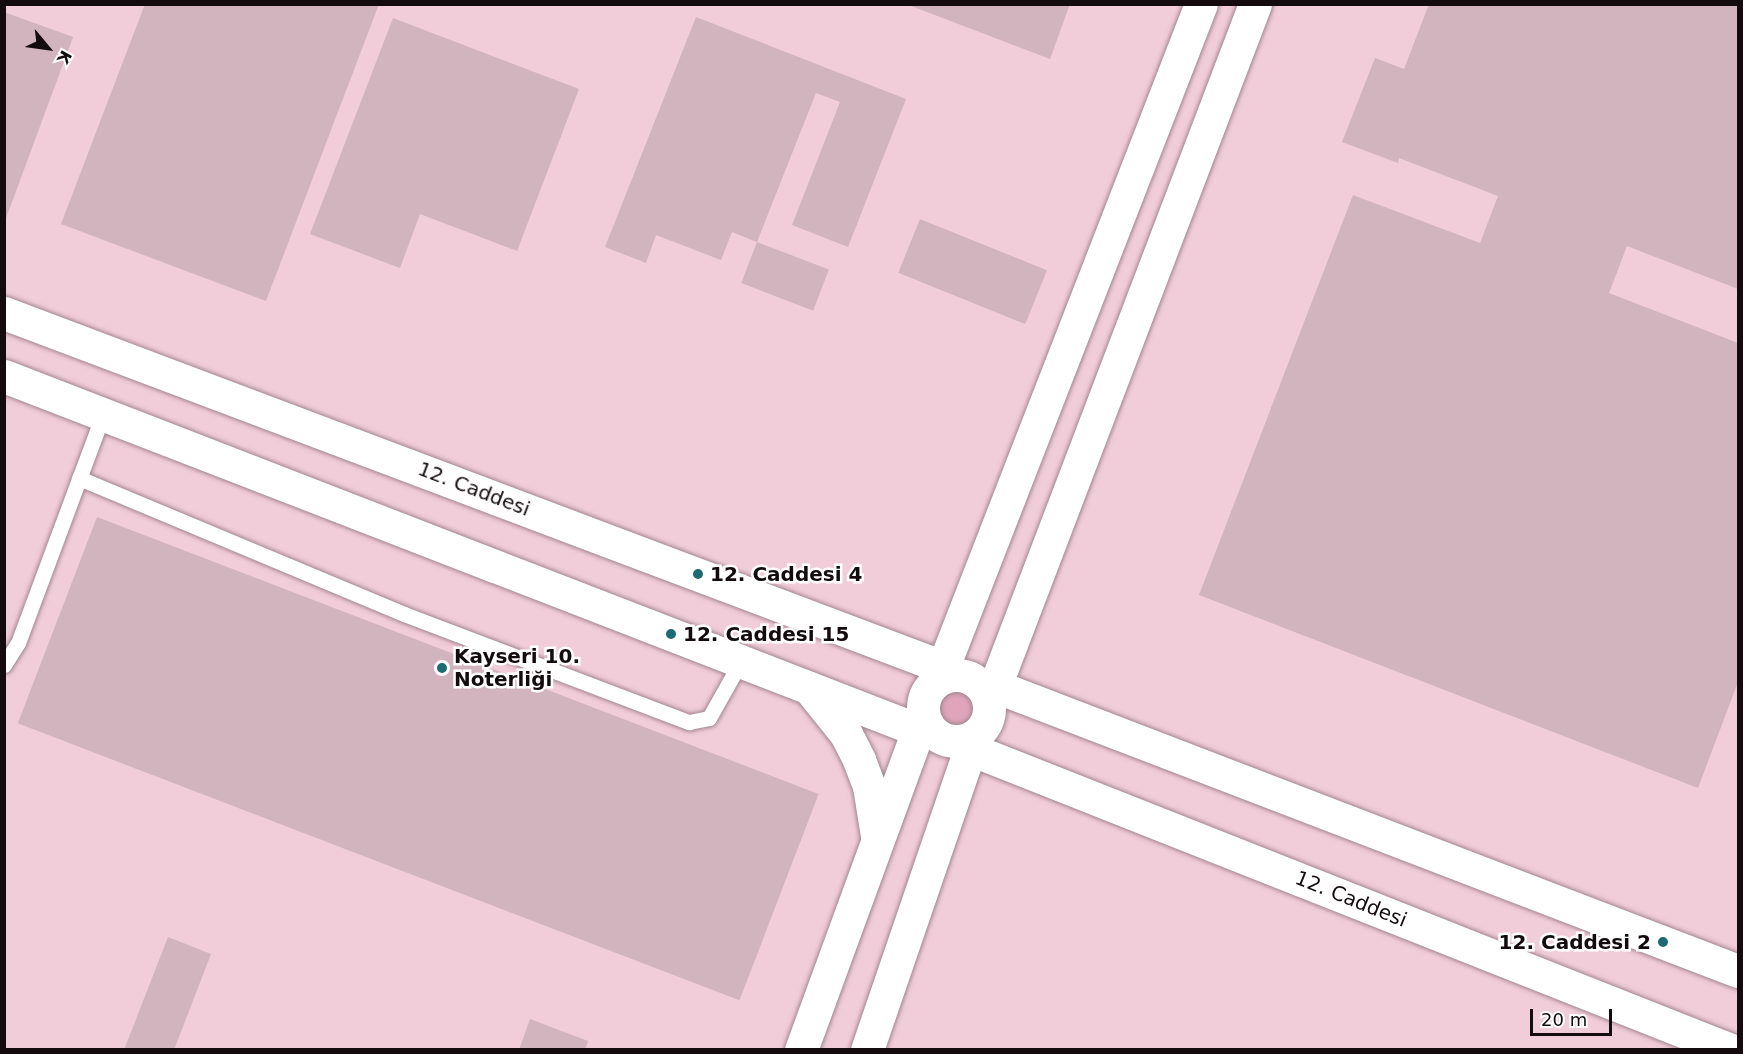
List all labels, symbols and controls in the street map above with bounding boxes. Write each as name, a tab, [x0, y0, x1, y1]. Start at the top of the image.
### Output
north arrow	[18, 18, 78, 78]
text: K	[53, 47, 75, 67]
street label: 12. Caddesi	[415, 457, 533, 521]
place label: 12. Caddesi 4	[710, 562, 862, 586]
marker: 12. Caddesi 4	[691, 567, 705, 581]
place label: 12. Caddesi 15	[683, 622, 849, 646]
marker: 12. Caddesi 15	[664, 627, 678, 641]
place label: Kayseri 10. Noterliği	[454, 644, 580, 691]
marker: Kayseri 10. Noterliği	[435, 661, 449, 675]
street label: 12. Caddesi	[1292, 866, 1410, 932]
place label: 12. Caddesi 2	[1499, 930, 1651, 954]
marker: 12. Caddesi 2	[1656, 935, 1670, 949]
scale bar	[1533, 997, 1616, 1035]
text: 20 m	[1541, 1009, 1587, 1030]

